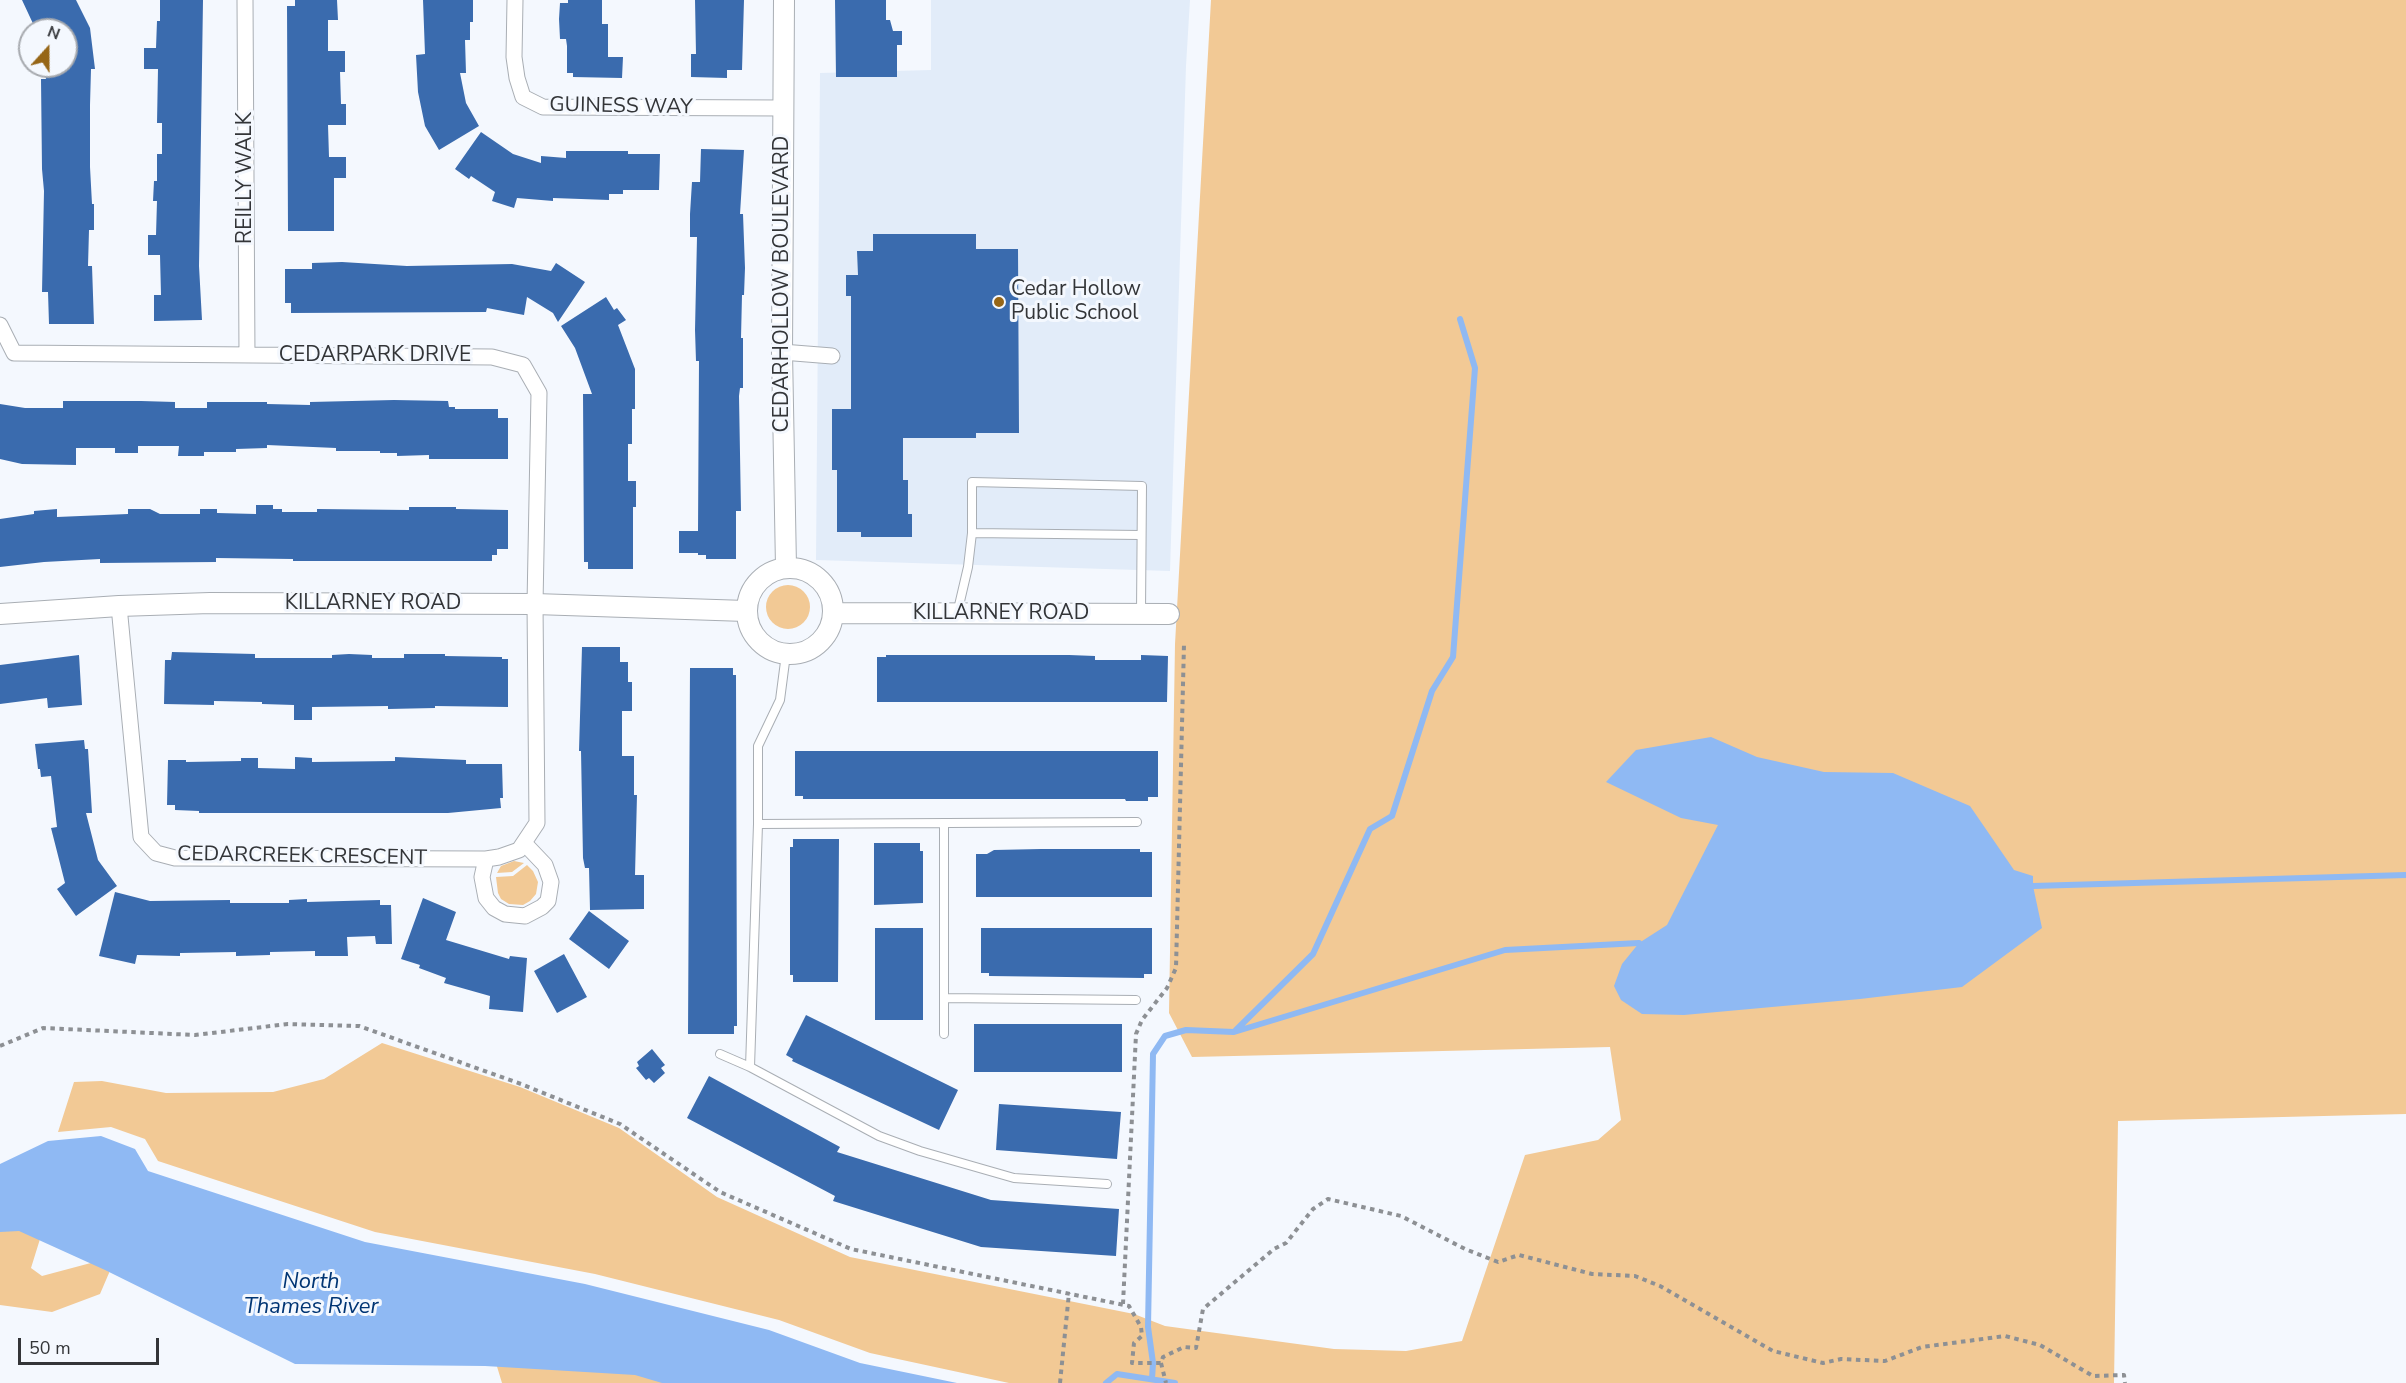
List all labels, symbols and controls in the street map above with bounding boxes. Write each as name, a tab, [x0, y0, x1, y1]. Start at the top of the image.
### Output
north arrow	[18, 18, 78, 78]
text: N	[44, 21, 63, 45]
street label: GUINESS WAY	[549, 93, 693, 121]
street label: REILLY WALK	[233, 112, 259, 244]
street label: CEDARHOLLOW BOULEVARD	[770, 136, 796, 432]
place label: Cedar Hollow Public School	[1011, 277, 1141, 327]
marker: Cedar Hollow Public School	[992, 295, 1006, 309]
street label: CEDARPARK DRIVE	[279, 343, 471, 369]
street label: KILLARNEY ROAD	[285, 591, 461, 617]
street label: KILLARNEY ROAD	[913, 601, 1089, 627]
street label: CEDARCREEK CRESCENT	[177, 842, 427, 872]
water label: North Thames River	[244, 1270, 378, 1322]
scale bar	[21, 1326, 162, 1364]
text: 50 m	[29, 1336, 71, 1360]

